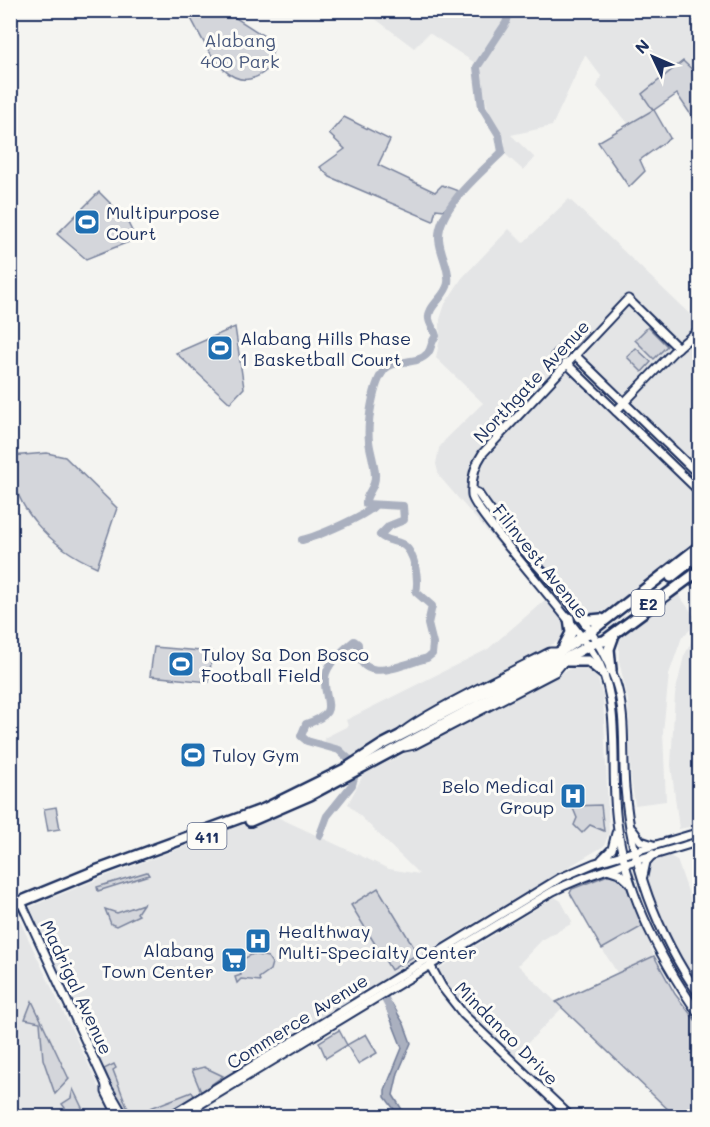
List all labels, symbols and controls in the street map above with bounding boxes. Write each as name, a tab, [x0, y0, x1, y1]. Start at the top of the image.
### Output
north arrow	[623, 27, 683, 87]
park label: Alabang 400 Park	[200, 28, 280, 73]
text: N	[630, 35, 654, 58]
place label: Multipurpose Court	[106, 200, 220, 245]
sports icon: Multipurpose Court	[72, 207, 102, 237]
street label: Northgate Avenue	[468, 314, 594, 448]
place label: Alabang Hills Phase 1 Basketball Court	[240, 326, 411, 371]
sports icon: Alabang Hills Phase 1 Basketball Court	[205, 333, 235, 363]
street label: Filinvest Avenue	[487, 499, 595, 623]
road number: E2	[632, 590, 664, 616]
place label: Tuloy Sa Don Bosco Football Field	[201, 642, 369, 687]
sports icon: Tuloy Sa Don Bosco Football Field	[166, 649, 196, 679]
sports icon: Tuloy Gym	[178, 740, 208, 770]
place label: Tuloy Gym	[212, 743, 299, 767]
place label: Belo Medical Group	[442, 774, 554, 819]
hospital icon: Belo Medical Group	[558, 781, 588, 811]
road number: 411	[188, 823, 226, 849]
street label: Madrigal Avenue	[35, 916, 119, 1058]
place label: Healthway Multi-Specialty Center	[278, 919, 477, 964]
hospital icon: Healthway Multi-Specialty Center	[243, 926, 273, 956]
place label: Alabang Town Center	[102, 938, 214, 983]
supermarket icon: Alabang Town Center	[219, 945, 249, 975]
street label: Commerce Avenue	[222, 968, 372, 1074]
street label: Mindanao Drive	[450, 976, 564, 1090]

